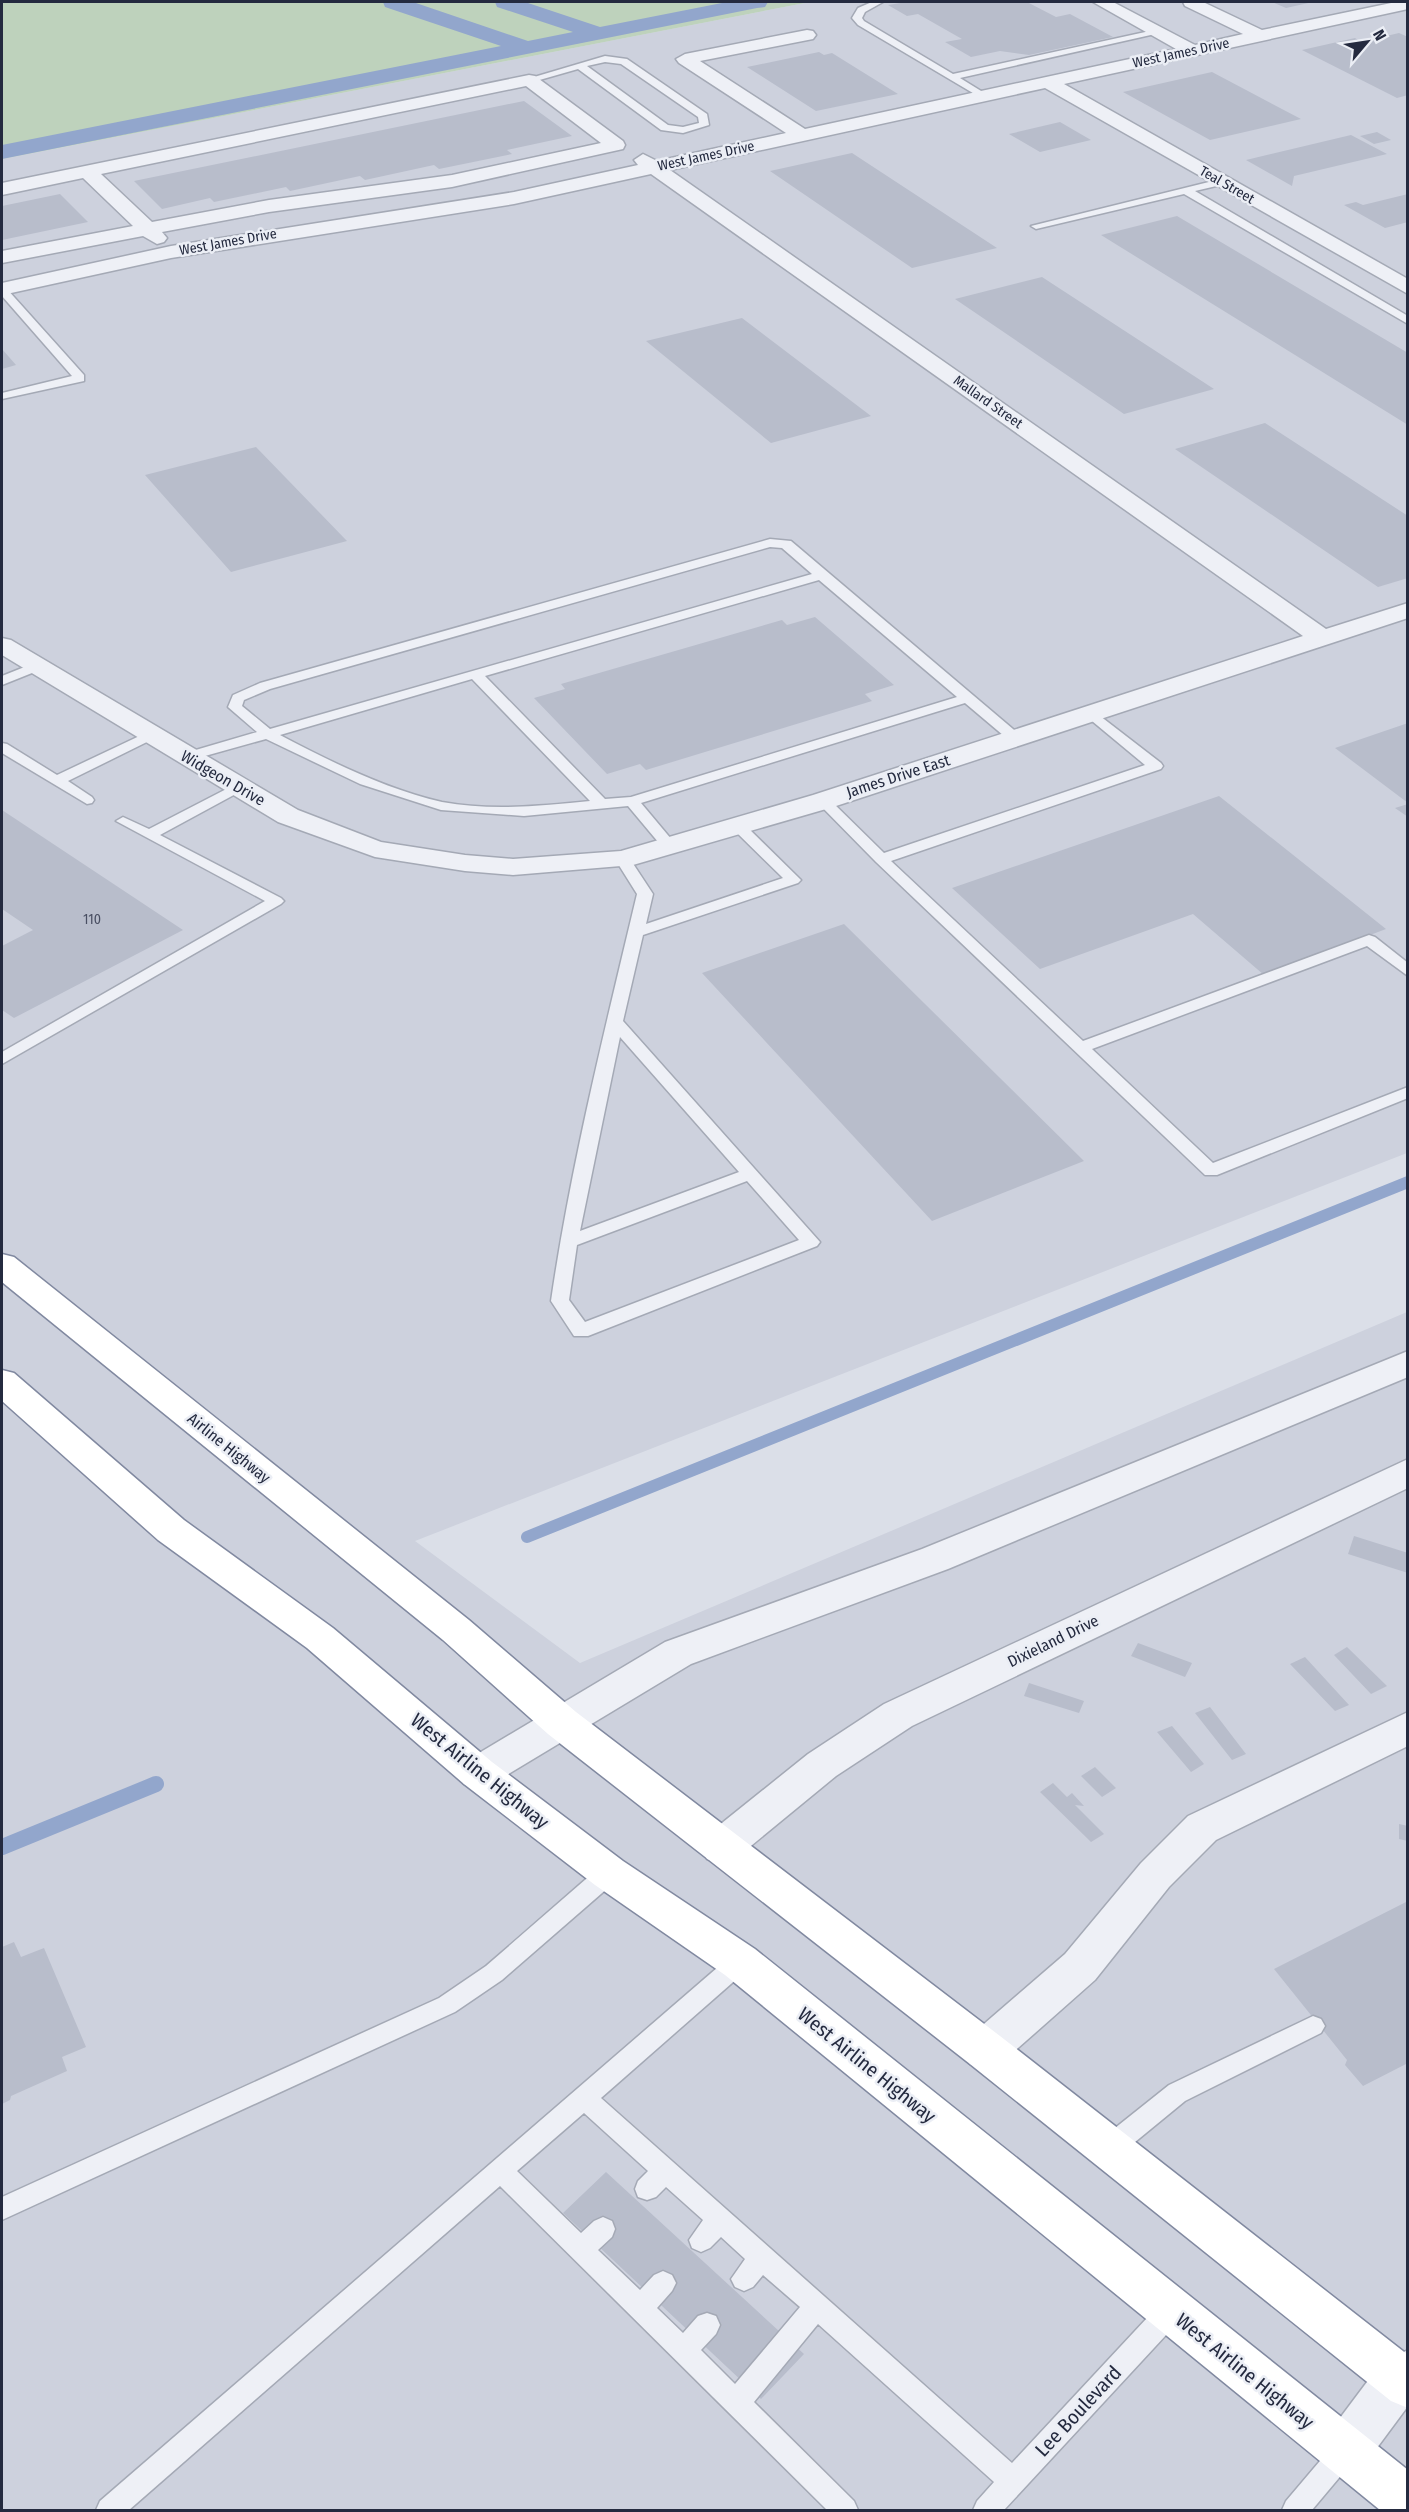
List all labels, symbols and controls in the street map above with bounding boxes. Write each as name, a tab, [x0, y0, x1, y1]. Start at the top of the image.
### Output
north arrow	[1337, 12, 1397, 72]
text: N	[1369, 26, 1390, 44]
street label: West James Drive	[1131, 34, 1231, 72]
street label: West James Drive	[656, 137, 756, 175]
street label: Teal Street	[1196, 162, 1258, 208]
street label: West James Drive	[178, 225, 278, 259]
street label: Mallard Street	[950, 372, 1026, 432]
street label: Widgeon Drive	[177, 746, 269, 810]
street label: James Drive East	[844, 750, 953, 802]
house number: 110	[83, 911, 101, 928]
street label: Airline Highway	[184, 1409, 275, 1488]
street label: Dixieland Drive	[1004, 1611, 1102, 1671]
street label: West Airline Highway	[406, 1708, 554, 1834]
street label: West Airline Highway	[793, 2002, 941, 2128]
street label: West Airline Highway	[1171, 2308, 1319, 2434]
street label: Lee Boulevard	[1030, 2361, 1126, 2461]

